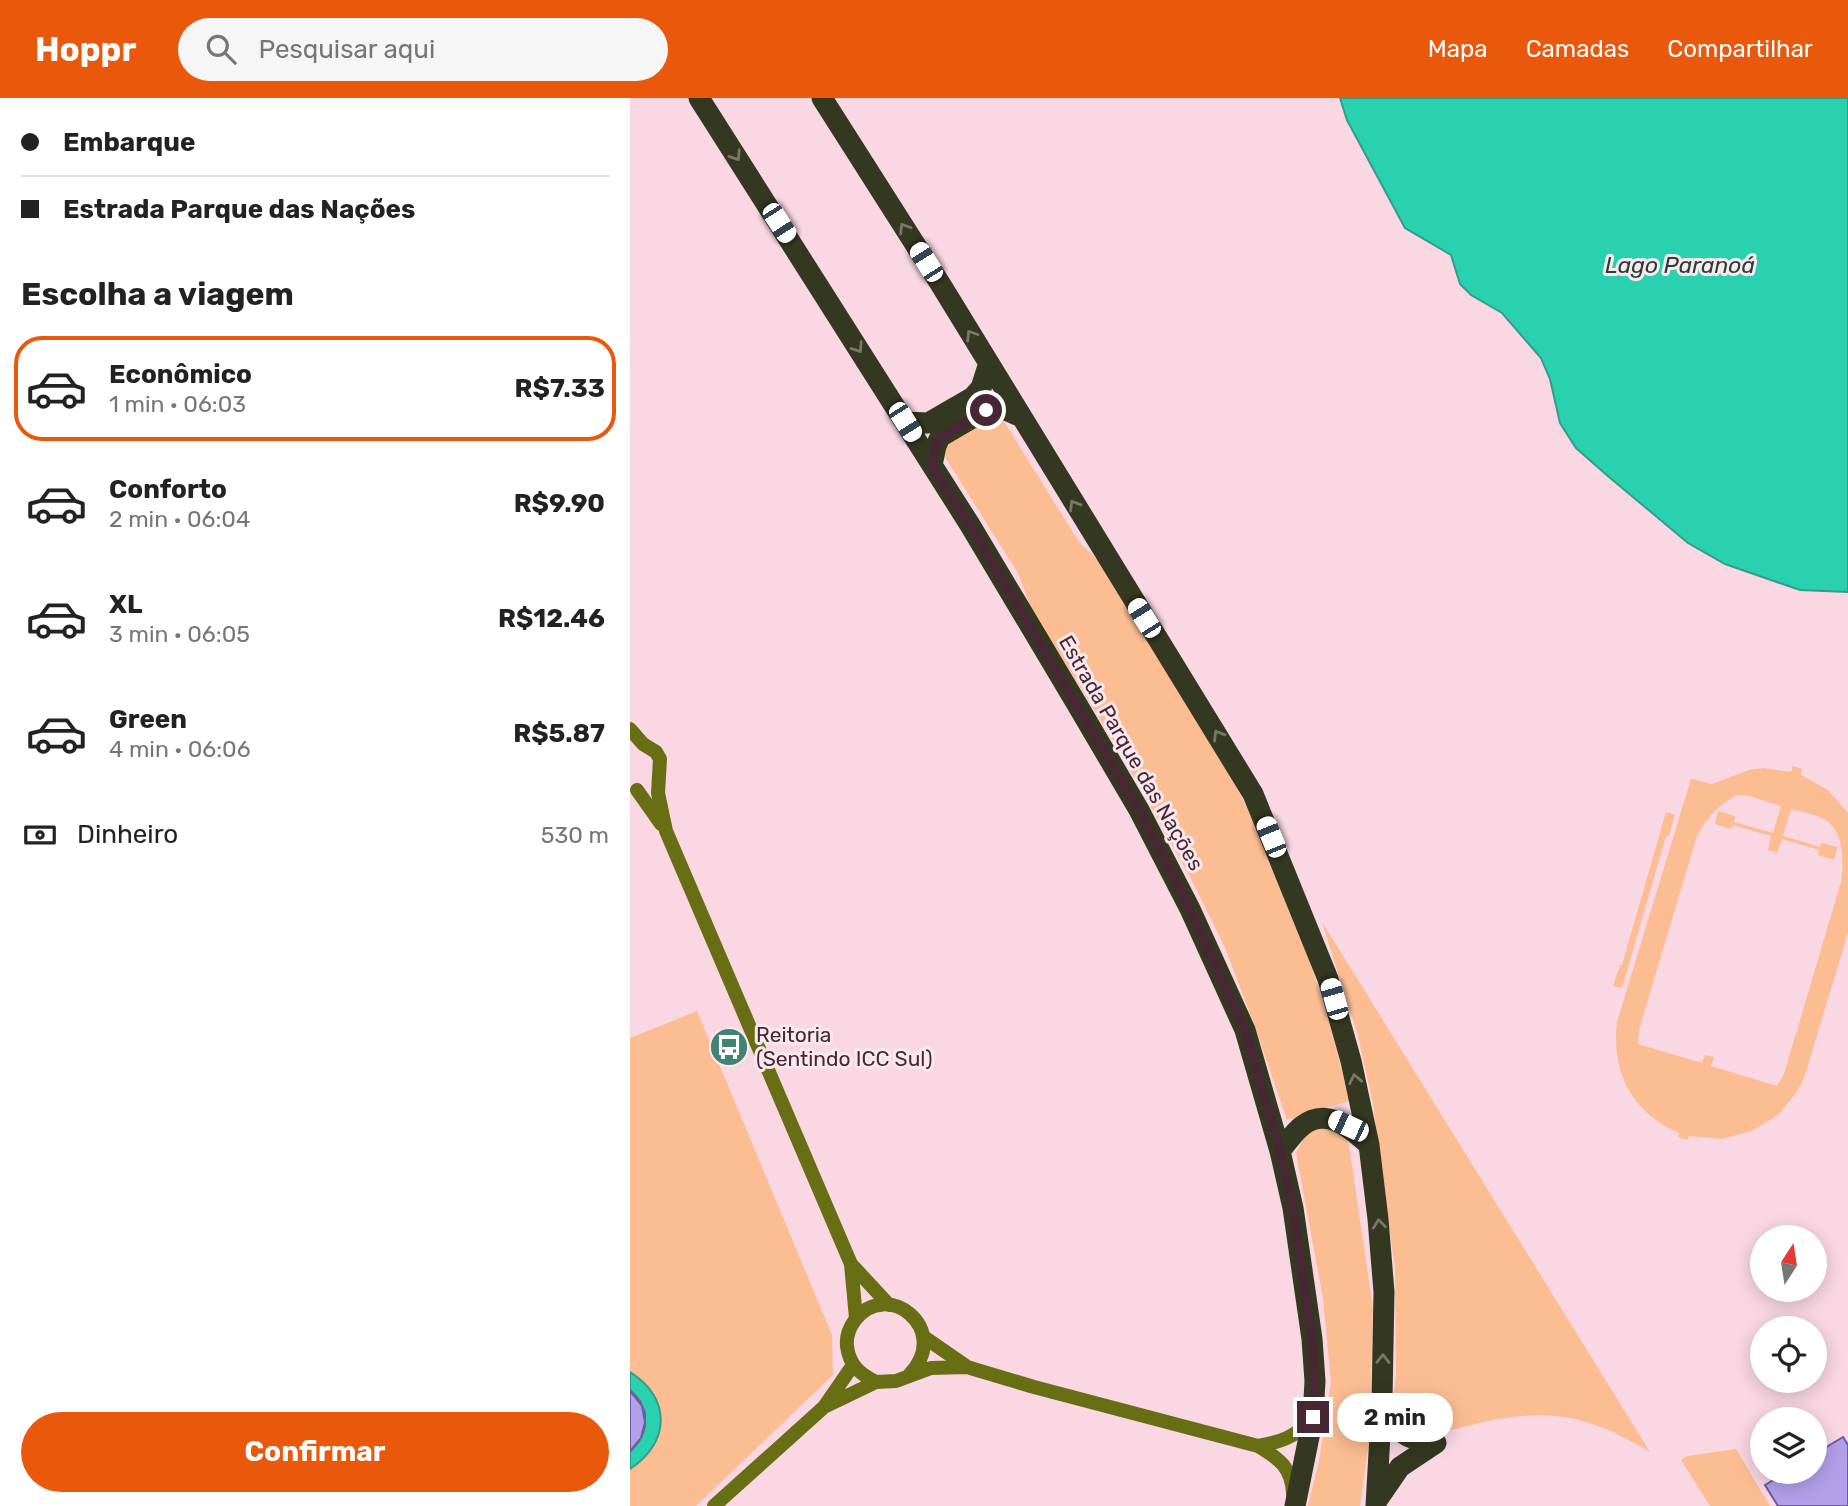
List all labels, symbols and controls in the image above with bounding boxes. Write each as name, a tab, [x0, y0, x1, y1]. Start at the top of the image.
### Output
search box	[178, 18, 668, 81]
text: Hoppr	[35, 30, 136, 69]
icon: search	[202, 30, 240, 68]
text: Pesquisar aqui	[258, 34, 435, 65]
text: Mapa	[1428, 35, 1488, 63]
text: Camadas	[1526, 35, 1629, 63]
text: Compartilhar	[1667, 35, 1813, 63]
text: Embarque	[63, 127, 195, 158]
one-way arrow	[727, 148, 740, 161]
text: Estrada Parque das Nações	[63, 194, 415, 225]
car	[759, 200, 800, 246]
one-way arrow	[900, 222, 913, 235]
car	[906, 239, 947, 285]
water label: Lago Paranoá	[1605, 251, 1755, 279]
text: Escolha a viagem	[21, 275, 294, 313]
one-way arrow	[967, 330, 980, 343]
one-way arrow	[849, 340, 862, 353]
icon: car	[25, 357, 88, 420]
text: Econômico	[109, 359, 252, 390]
text: R$7.33	[515, 373, 605, 404]
text: 1 min · 06:03	[109, 390, 246, 418]
route start	[970, 394, 1002, 426]
car	[885, 399, 926, 445]
icon: car	[25, 472, 88, 535]
text: Conforto	[109, 474, 227, 505]
text: R$9.90	[514, 488, 605, 519]
one-way arrow	[1070, 500, 1083, 513]
text: 2 min · 06:04	[109, 505, 250, 533]
icon: car	[25, 587, 88, 650]
text: XL	[109, 589, 142, 620]
car	[1124, 595, 1165, 641]
text: R$12.46	[498, 603, 605, 634]
text: 3 min · 06:05	[109, 620, 250, 648]
street label: Estrada Parque das Nações	[1054, 631, 1209, 875]
icon: car	[25, 702, 88, 765]
text: Green	[109, 704, 187, 735]
text: R$5.87	[513, 718, 605, 749]
one-way arrow	[1213, 730, 1226, 743]
text: 4 min · 06:06	[109, 735, 251, 763]
car	[1254, 814, 1289, 860]
icon: cash	[21, 816, 59, 854]
text: Dinheiro	[77, 819, 178, 850]
text: 530 m	[541, 821, 609, 849]
car	[1319, 976, 1350, 1022]
place label: Reitoria (Sentindo ICC Sul)	[756, 1022, 933, 1071]
bus stop icon: Reitoria (Sentindo ICC Sul)	[708, 1026, 750, 1068]
one-way arrow	[1348, 1073, 1363, 1085]
car	[1325, 1108, 1372, 1144]
one-way arrow	[1371, 1218, 1386, 1230]
north arrow	[1750, 1225, 1827, 1302]
map controls	[1750, 1225, 1827, 1484]
button: locate	[1750, 1316, 1827, 1393]
one-way arrow	[1375, 1353, 1391, 1364]
callout: 2 min	[1338, 1392, 1453, 1442]
route end	[1297, 1401, 1329, 1433]
text: 2 min	[1364, 1403, 1426, 1431]
button: layers	[1750, 1407, 1827, 1484]
button: Confirmar	[21, 1412, 609, 1492]

